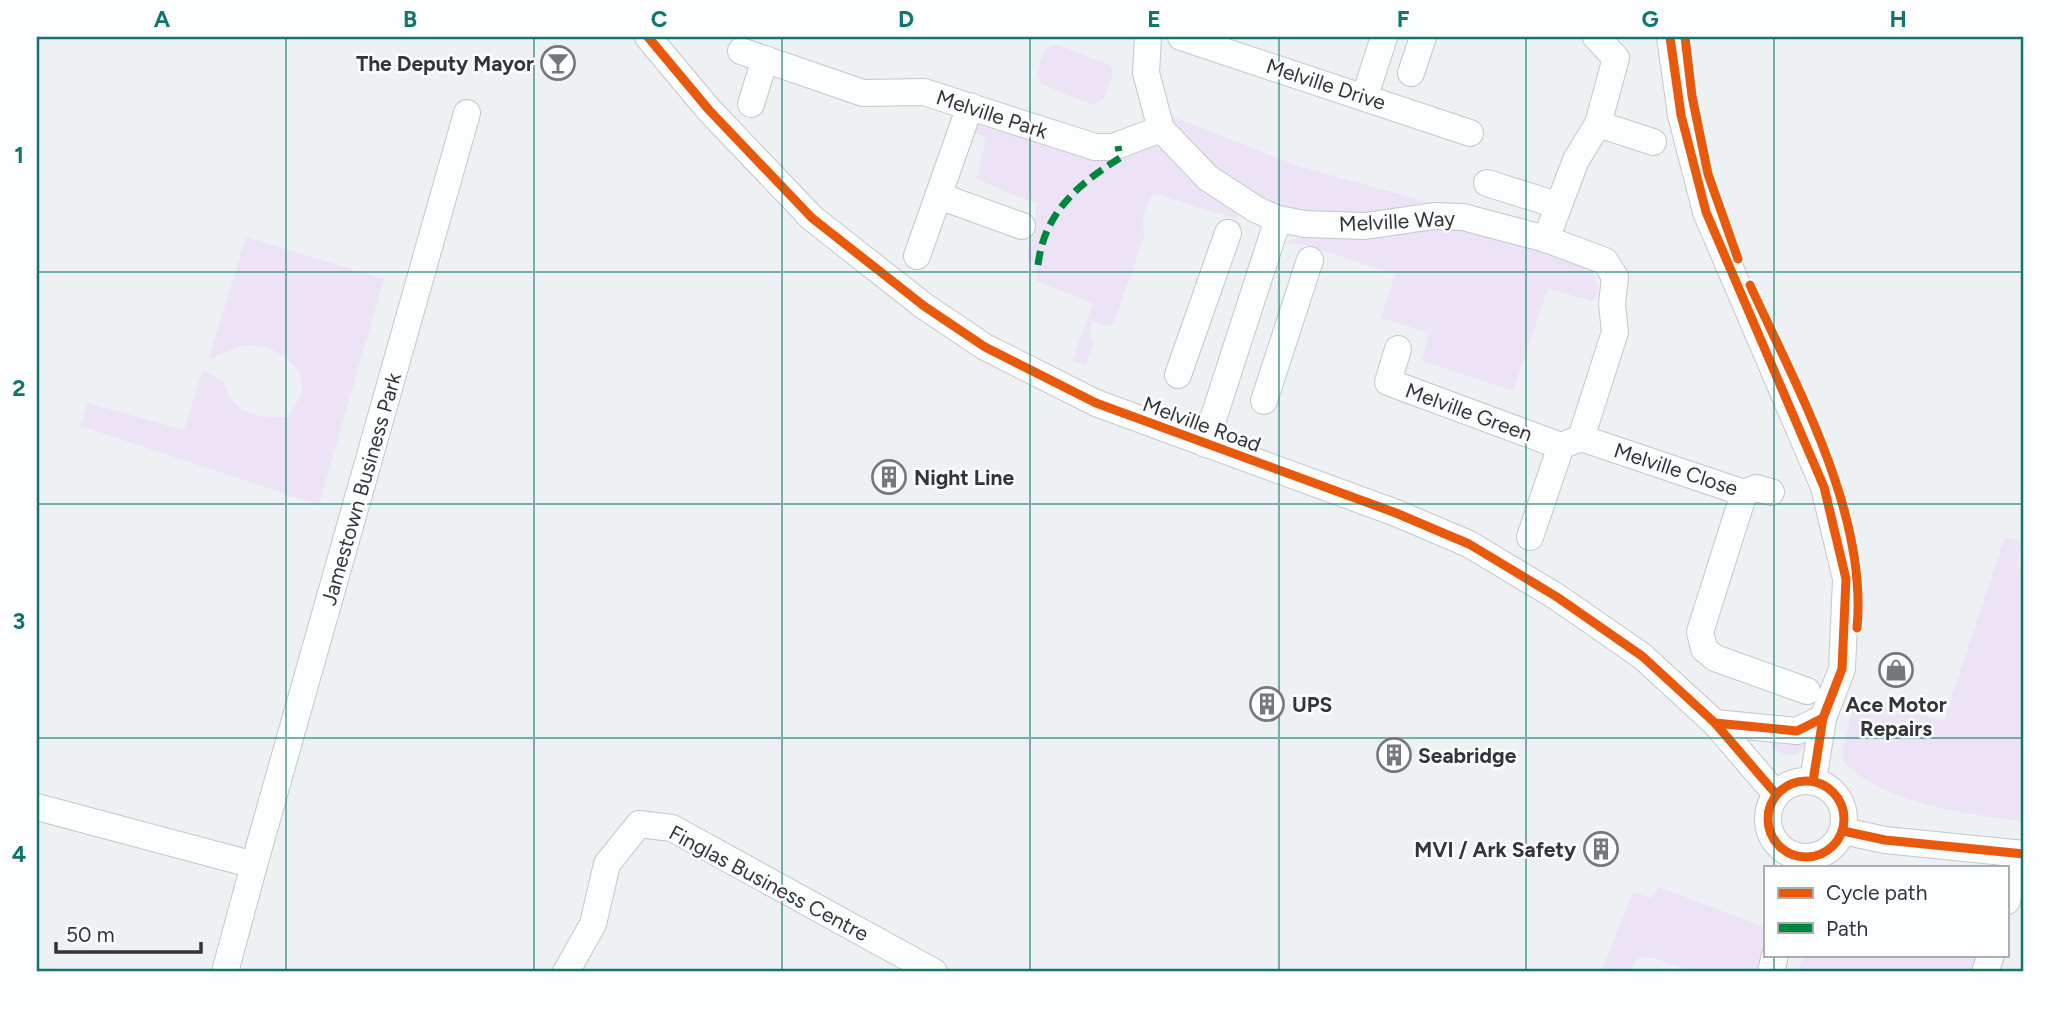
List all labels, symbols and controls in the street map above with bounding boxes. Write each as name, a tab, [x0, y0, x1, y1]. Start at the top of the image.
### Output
text: A	[154, 5, 171, 33]
text: B	[403, 5, 417, 33]
text: C	[651, 5, 668, 33]
text: D	[898, 5, 914, 33]
text: E	[1147, 5, 1161, 33]
text: F	[1397, 5, 1410, 33]
text: G	[1641, 5, 1659, 33]
text: H	[1889, 5, 1907, 33]
bar icon: The Deputy Mayor	[539, 44, 577, 82]
place label: The Deputy Mayor	[356, 51, 534, 76]
street label: Melville Drive	[1263, 53, 1389, 115]
street label: Melville Park	[933, 84, 1052, 144]
text: 1	[14, 141, 24, 169]
street label: Melville Way	[1338, 205, 1456, 237]
street label: Jamestown Business Park	[316, 369, 406, 608]
text: 2	[12, 374, 26, 402]
street label: Melville Green	[1402, 377, 1536, 447]
street label: Melville Road	[1140, 391, 1264, 457]
street label: Melville Close	[1611, 437, 1741, 501]
building icon: Night Line	[870, 458, 908, 496]
place label: Night Line	[914, 465, 1014, 490]
text: 3	[13, 607, 25, 635]
shop icon: Ace Motor Repairs	[1877, 651, 1915, 689]
building icon: UPS	[1248, 685, 1286, 723]
place label: UPS	[1292, 692, 1332, 717]
place label: Ace Motor Repairs	[1845, 692, 1947, 741]
building icon: Seabridge	[1375, 736, 1413, 774]
place label: Seabridge	[1418, 743, 1517, 768]
street label: Finglas Business Centre	[665, 820, 873, 946]
building icon: MVI / Ark Safety	[1582, 830, 1620, 868]
place label: MVI / Ark Safety	[1414, 837, 1577, 862]
text: 4	[12, 840, 26, 868]
legend	[1764, 866, 2008, 956]
text: Cycle path	[1826, 880, 1927, 905]
scale bar	[56, 911, 201, 955]
text: Path	[1826, 916, 1868, 941]
text: 50 m	[66, 922, 115, 947]

